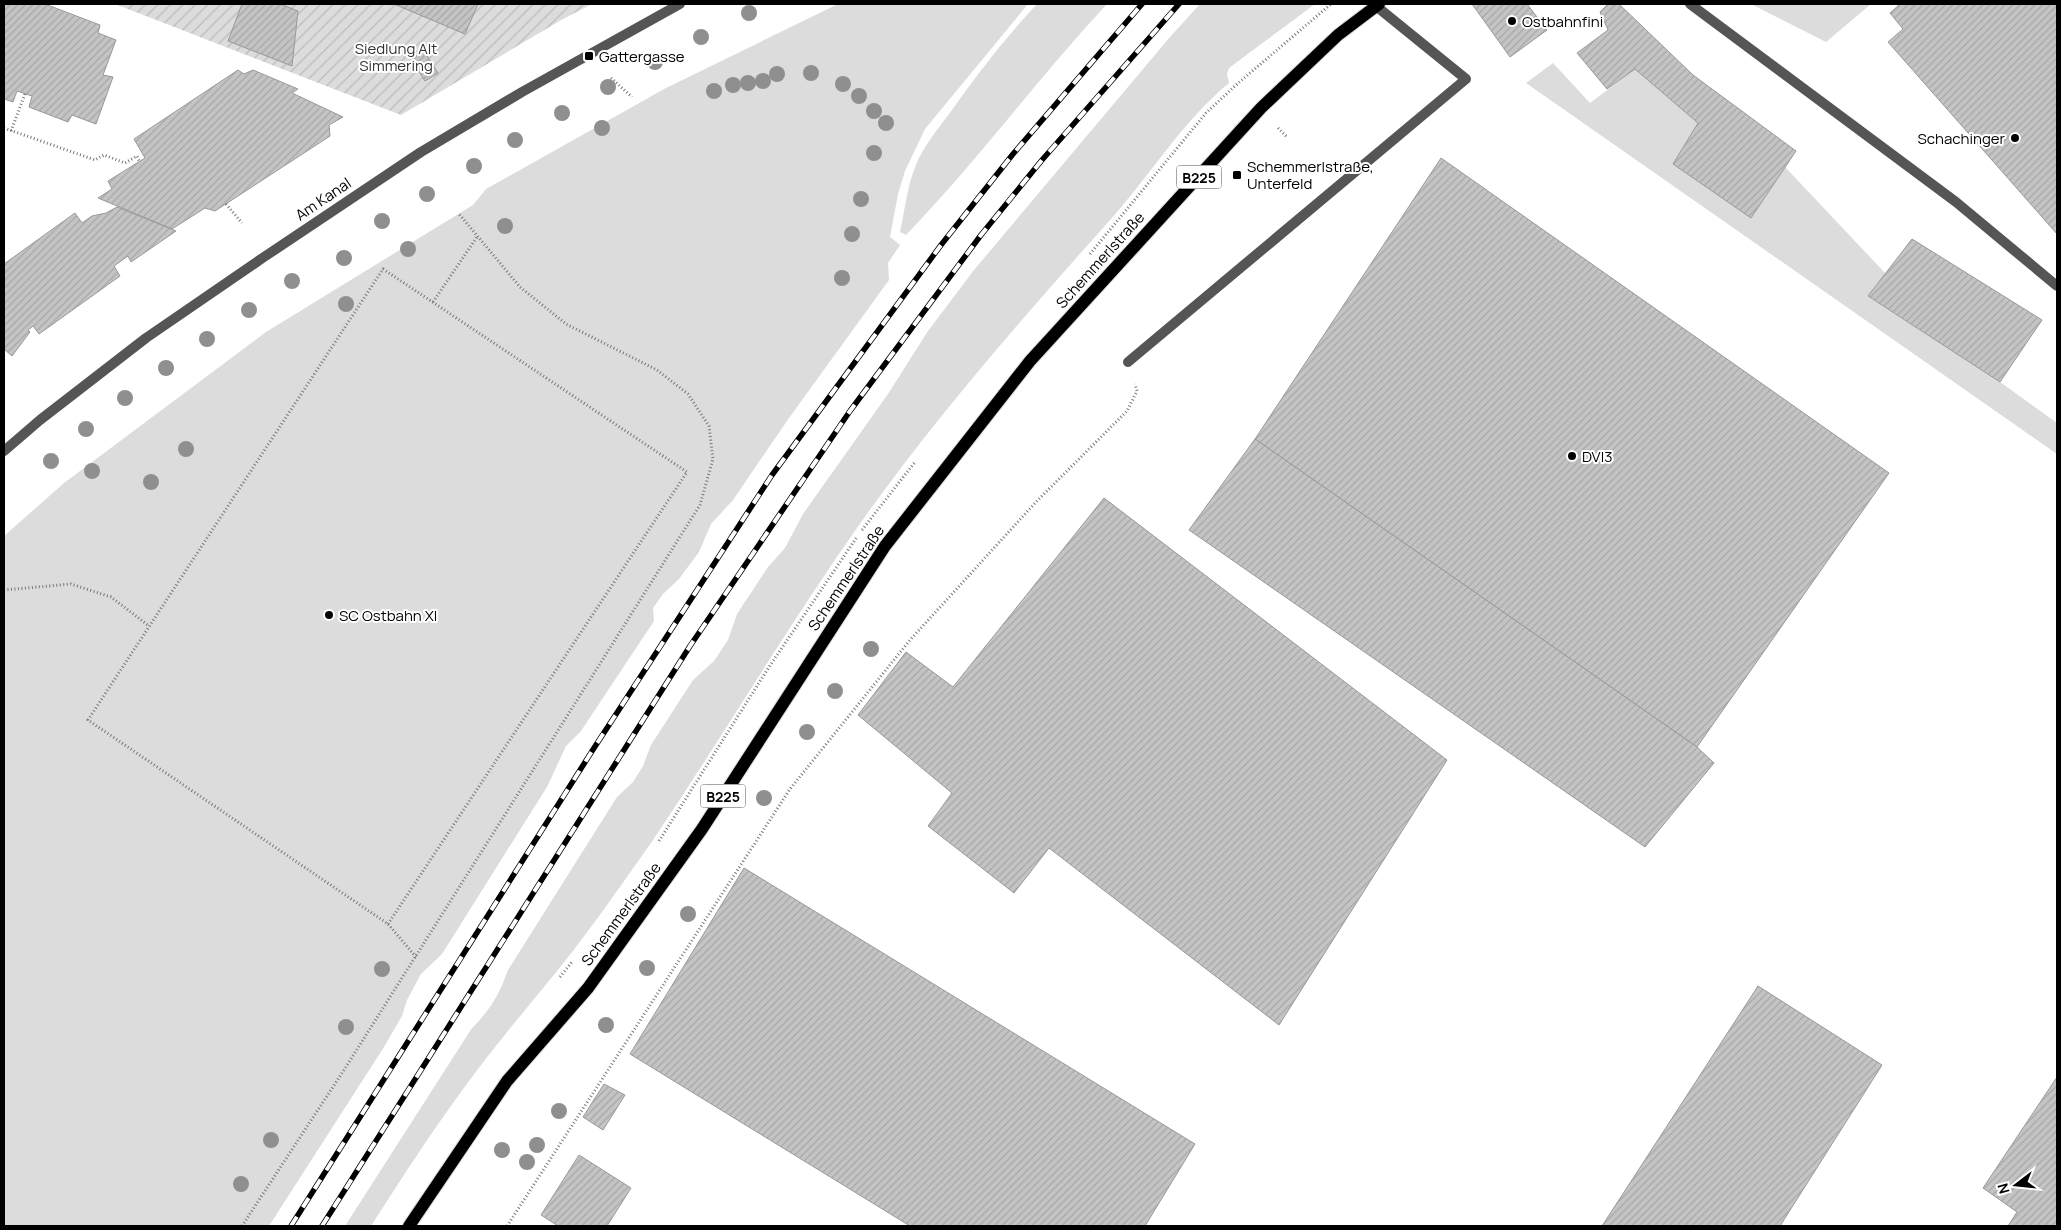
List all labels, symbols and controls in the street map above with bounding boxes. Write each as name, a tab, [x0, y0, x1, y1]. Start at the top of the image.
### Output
place label: Ostbahnfini	[1522, 11, 1603, 32]
marker: Ostbahnfini	[1506, 15, 1518, 27]
park label: Siedlung Alt Simmering	[355, 38, 437, 76]
place label: Gattergasse	[599, 46, 685, 67]
marker: Gattergasse	[583, 50, 595, 62]
place label: Schachinger	[1918, 128, 2006, 149]
marker: Schachinger	[2009, 132, 2021, 144]
place label: Schemmerlstraße, Unterfeld	[1247, 156, 1374, 194]
road number: B225	[1176, 166, 1222, 188]
marker: Schemmerlstraße, Unterfeld	[1231, 169, 1243, 181]
street label: Am Kanal	[291, 173, 355, 225]
street label: Schemmerlstraße	[1051, 207, 1149, 313]
place label: DVI3	[1582, 446, 1612, 467]
marker: DVI3	[1566, 450, 1578, 462]
street label: Schemmerlstraße	[803, 521, 889, 635]
place label: SC Ostbahn XI	[339, 605, 437, 626]
marker: SC Ostbahn XI	[323, 609, 335, 621]
road number: B225	[700, 784, 746, 808]
street label: Schemmerlstraße	[576, 858, 666, 970]
north arrow	[1991, 1160, 2041, 1210]
text: N	[1993, 1181, 2014, 1196]

